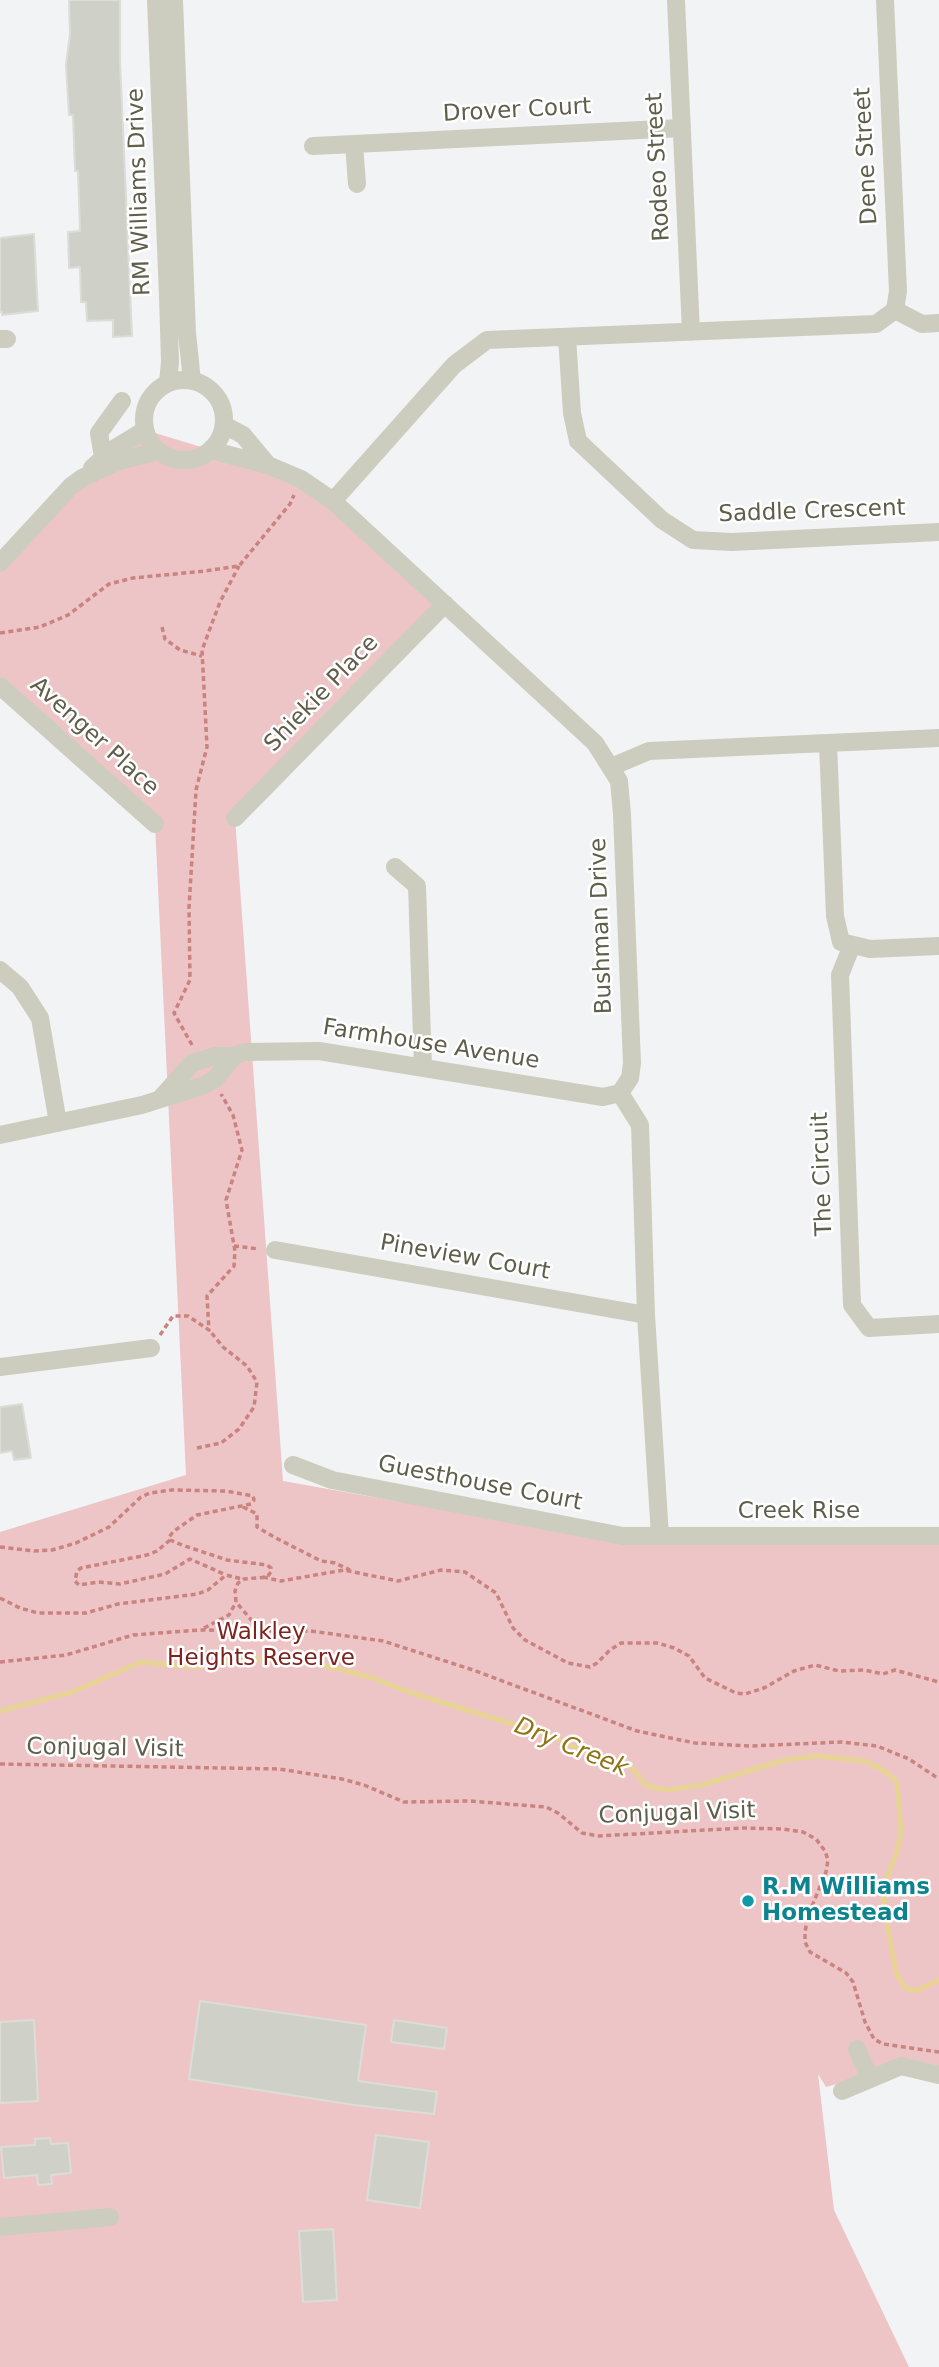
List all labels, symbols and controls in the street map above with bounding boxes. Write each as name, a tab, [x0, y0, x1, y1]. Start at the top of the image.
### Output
street label: Dene Street	[850, 86, 884, 226]
street label: RM Williams Drive	[123, 88, 157, 296]
street label: Rodeo Street	[641, 92, 677, 242]
street label: Drover Court	[442, 93, 592, 129]
street label: Saddle Crescent	[718, 495, 906, 529]
street label: Shiekie Place	[259, 630, 385, 758]
street label: Avenger Place	[24, 672, 164, 802]
street label: Bushman Drive	[585, 837, 619, 1015]
street label: Farmhouse Avenue	[321, 1014, 541, 1076]
street label: The Circuit	[807, 1111, 839, 1237]
street label: Pineview Court	[378, 1229, 552, 1287]
street label: Guesthouse Court	[376, 1451, 584, 1517]
street label: Creek Rise	[738, 1498, 860, 1526]
park label: Walkley Heights Reserve	[167, 1619, 355, 1673]
water label: Dry Creek	[510, 1712, 632, 1784]
street label: Conjugal Visit	[26, 1734, 184, 1764]
street label: Conjugal Visit	[598, 1797, 756, 1831]
place label: R.M Williams Homestead	[762, 1874, 930, 1928]
marker: R.M Williams Homestead	[740, 1893, 756, 1909]

